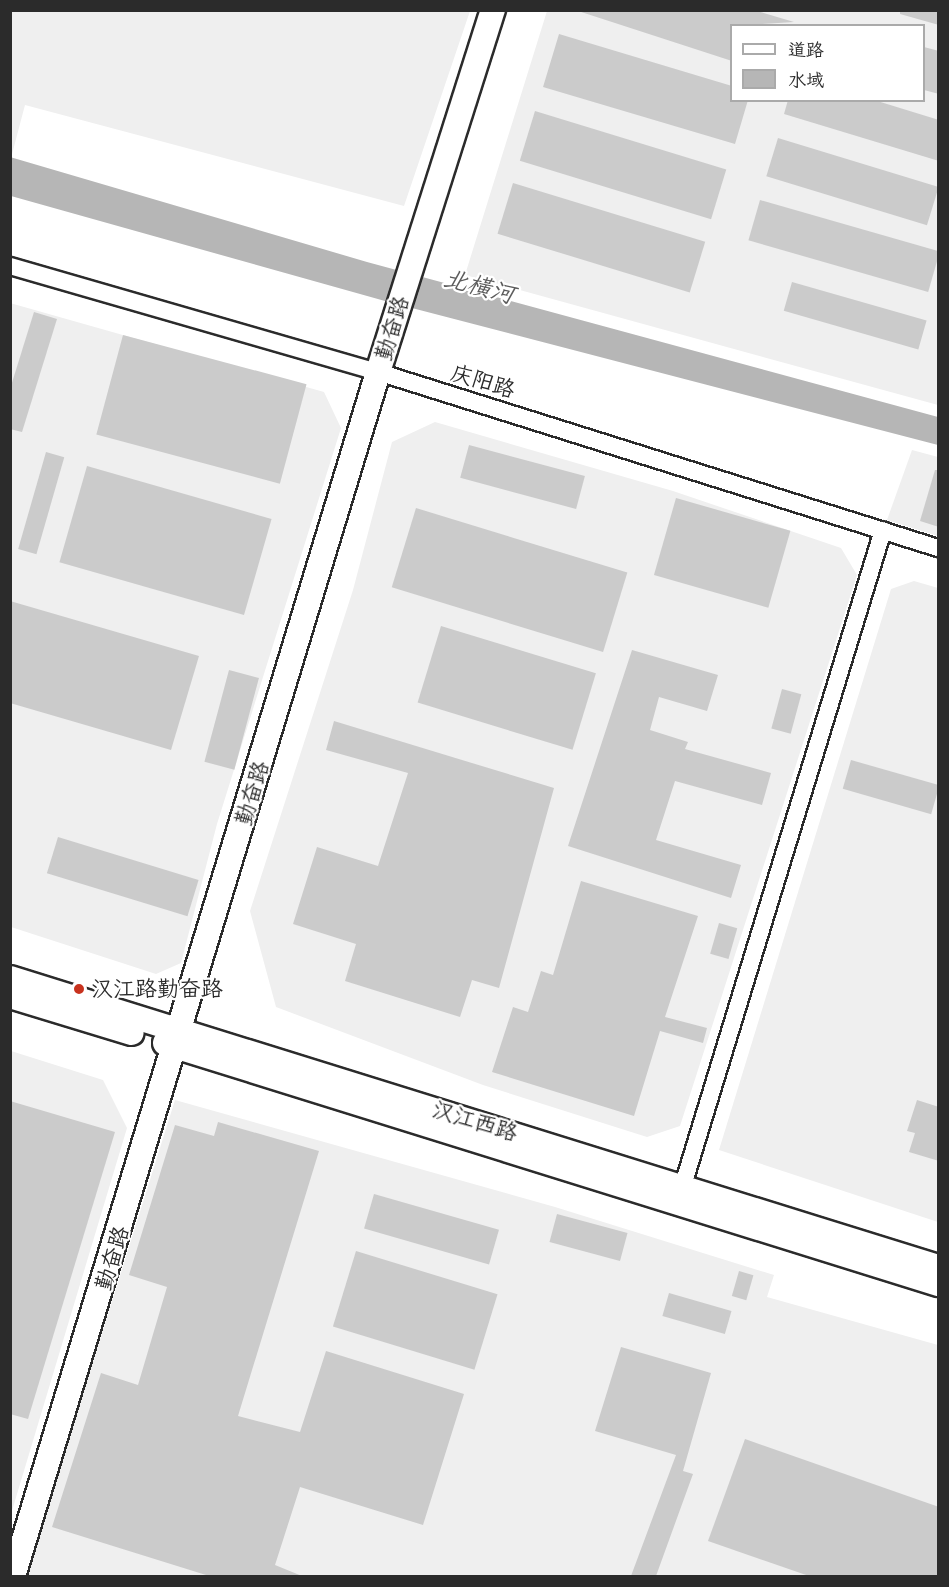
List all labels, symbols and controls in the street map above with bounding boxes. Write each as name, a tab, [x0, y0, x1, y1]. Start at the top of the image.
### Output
legend	[730, 24, 925, 102]
text: 道路	[788, 38, 824, 62]
text: 水域	[788, 68, 824, 92]
water label: 北横河	[440, 264, 518, 310]
street label: 勤奋路	[370, 293, 414, 363]
street label: 庆阳路	[448, 359, 518, 403]
street label: 勤奋路	[230, 758, 274, 828]
place label: 汉江路勤奋路	[91, 976, 223, 1002]
marker: 汉江路勤奋路	[72, 982, 86, 996]
street label: 汉江西路	[429, 1096, 521, 1146]
street label: 勤奋路	[90, 1223, 134, 1293]

